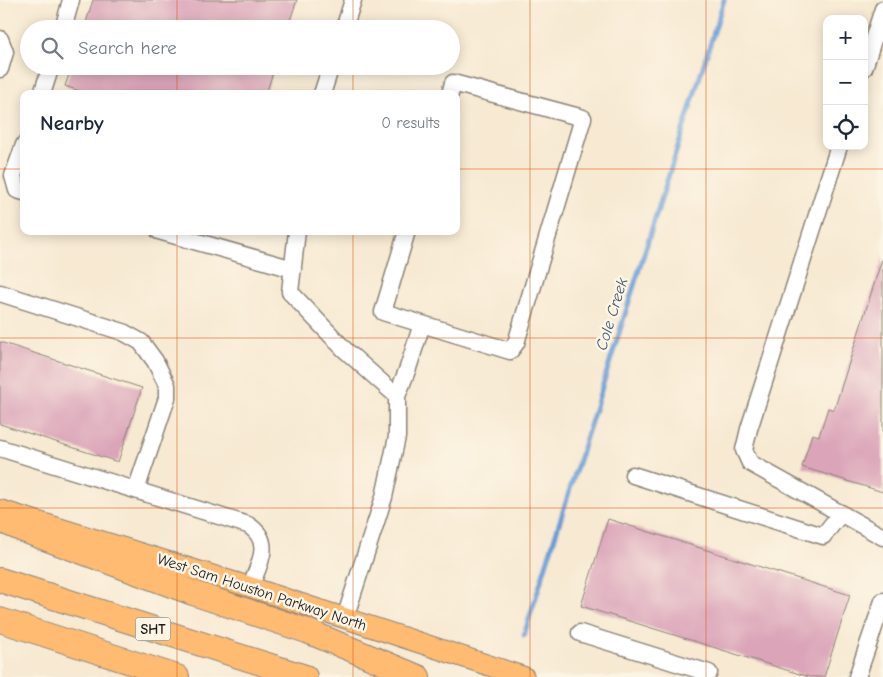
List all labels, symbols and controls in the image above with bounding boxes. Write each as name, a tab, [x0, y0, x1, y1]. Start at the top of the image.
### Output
map controls	[823, 15, 868, 150]
button: +	[823, 15, 868, 60]
search box	[20, 20, 460, 75]
icon: search	[38, 34, 66, 62]
text: Search here	[78, 37, 177, 59]
button: −	[823, 60, 868, 105]
button: locate	[823, 105, 868, 150]
text: Nearby	[40, 111, 104, 135]
text: 0 results	[381, 114, 440, 132]
water label: Cole Creek	[592, 275, 632, 352]
street label: West Sam Houston Parkway North	[155, 550, 369, 634]
road number: SHT	[136, 618, 170, 640]

